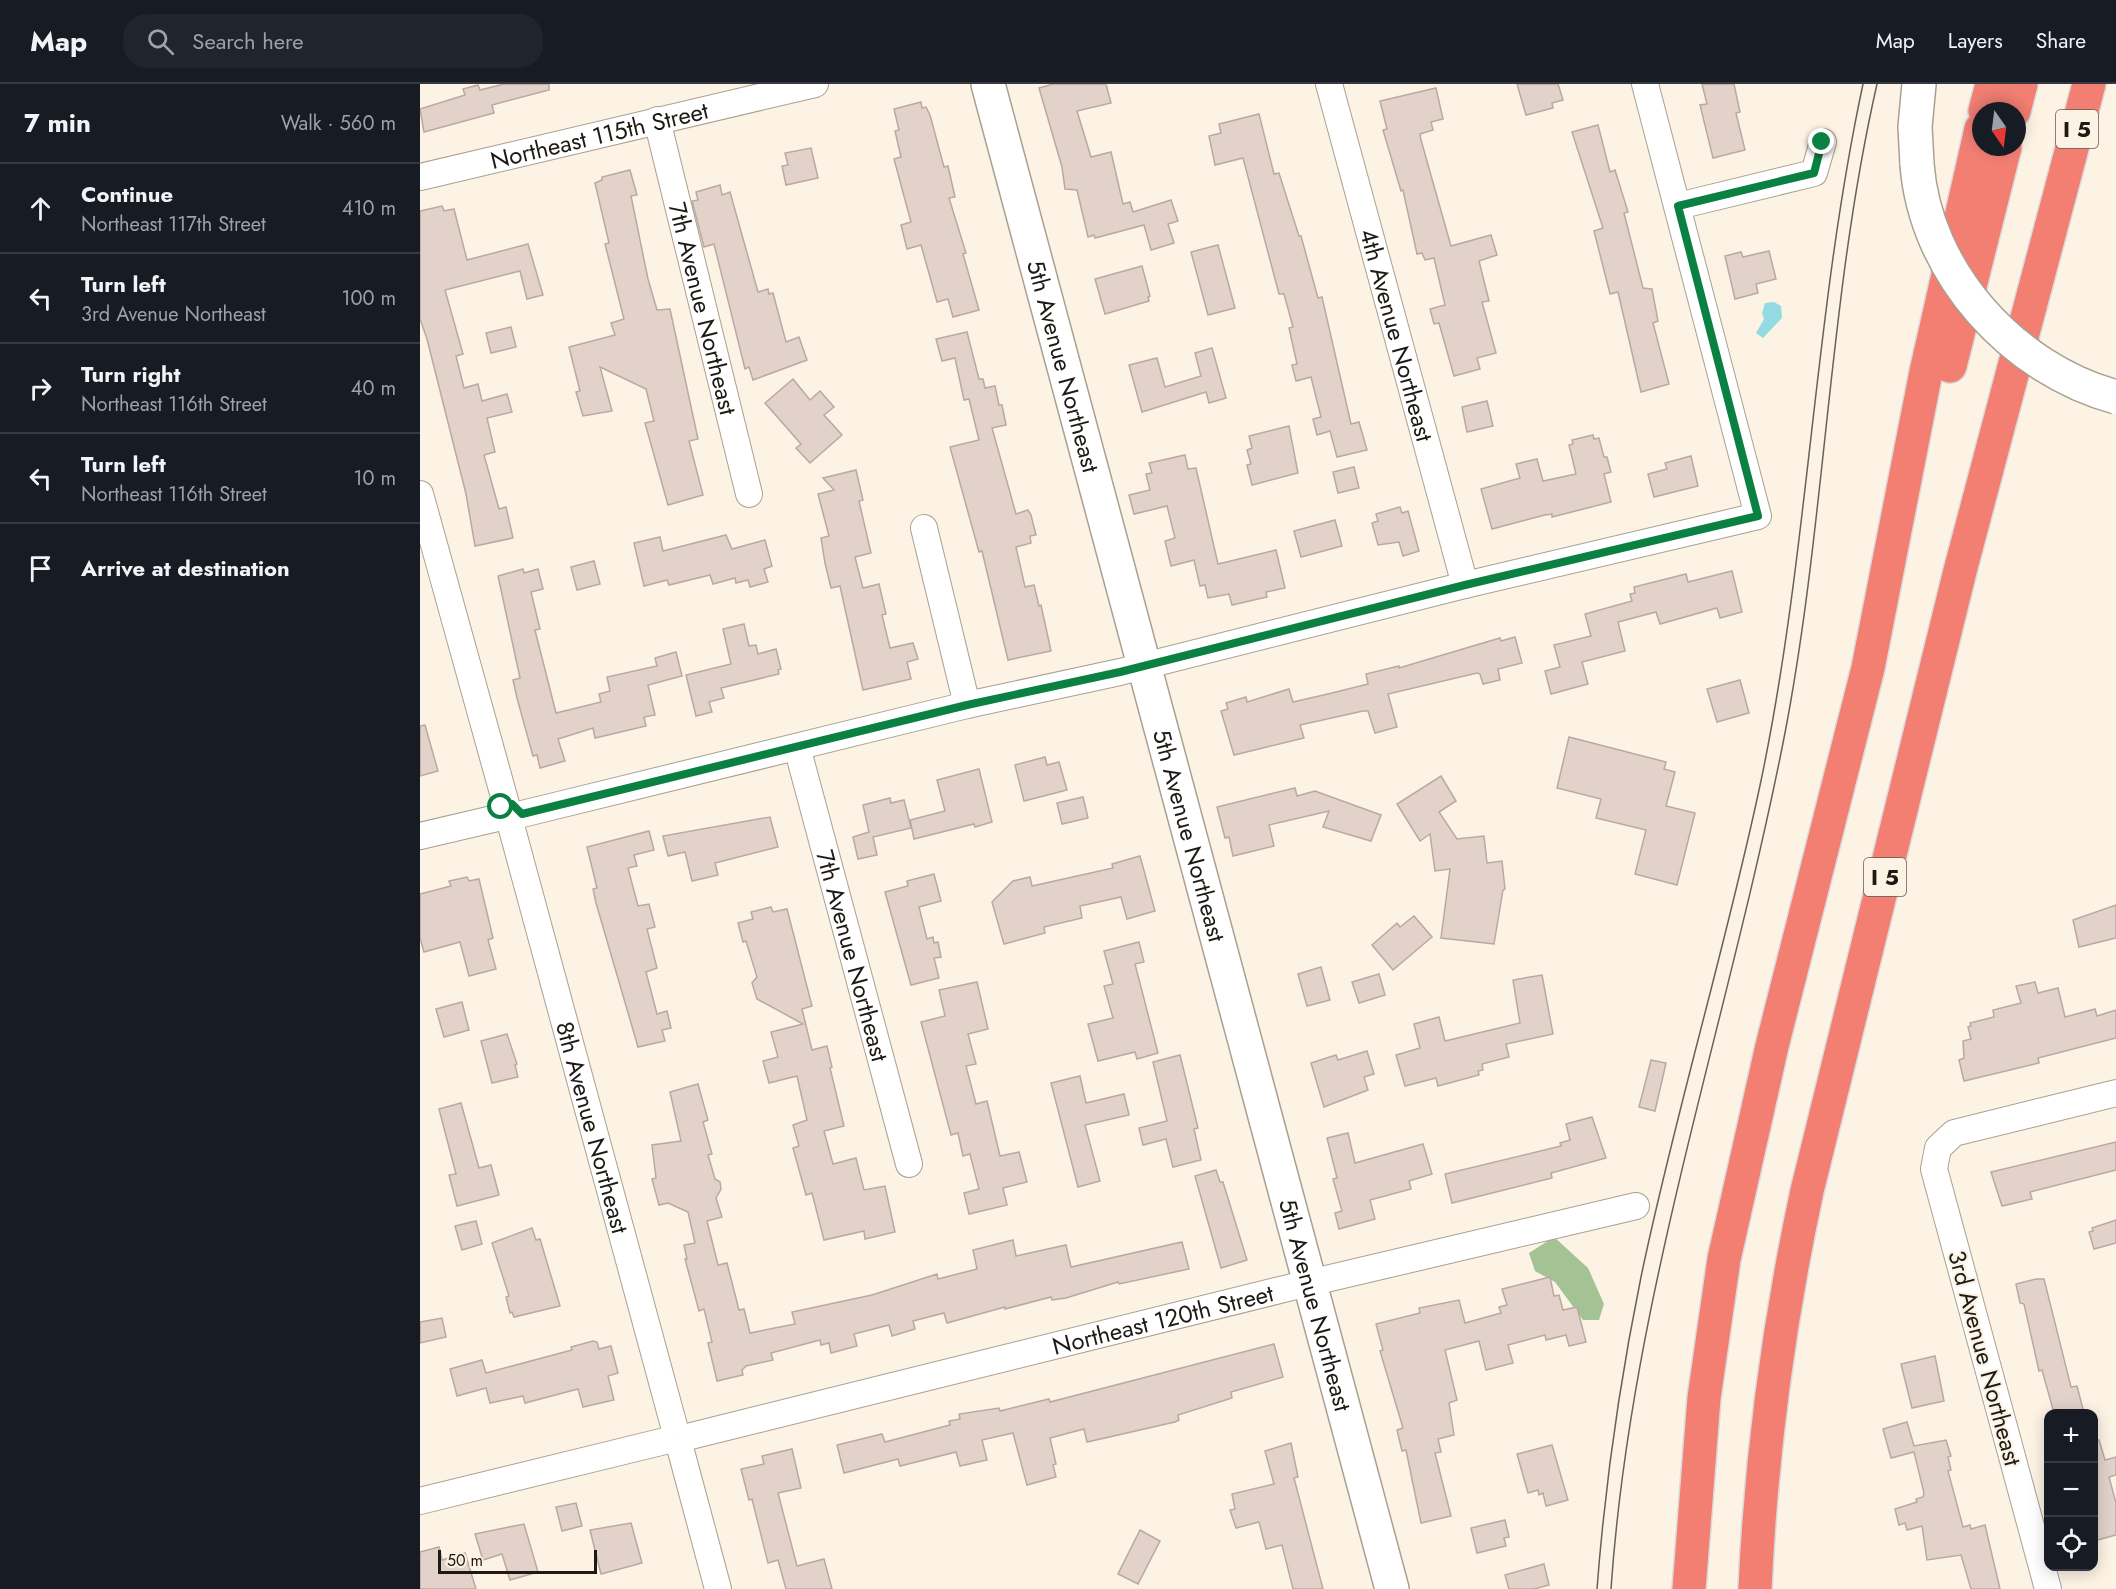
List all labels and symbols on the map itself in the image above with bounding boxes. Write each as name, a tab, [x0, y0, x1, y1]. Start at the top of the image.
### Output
street label: Northeast 115th Street	[487, 92, 712, 177]
north arrow	[1972, 102, 2026, 156]
road number: I 5	[2056, 110, 2098, 148]
route end	[1808, 128, 1834, 154]
street label: 7th Avenue Northeast	[660, 198, 746, 419]
street label: 4th Avenue Northeast	[1351, 225, 1443, 446]
street label: 5th Avenue Northeast	[1018, 256, 1109, 476]
street label: 5th Avenue Northeast	[1144, 725, 1235, 946]
route start	[487, 793, 513, 819]
street label: 7th Avenue Northeast	[808, 846, 898, 1066]
road number: I 5	[1864, 858, 1906, 896]
street label: 8th Avenue Northeast	[547, 1017, 638, 1237]
street label: 5th Avenue Northeast	[1270, 1195, 1361, 1415]
street label: 3rd Avenue Northeast	[1939, 1246, 2031, 1470]
street label: Northeast 120th Street	[1049, 1275, 1277, 1363]
scale bar	[438, 1547, 597, 1574]

